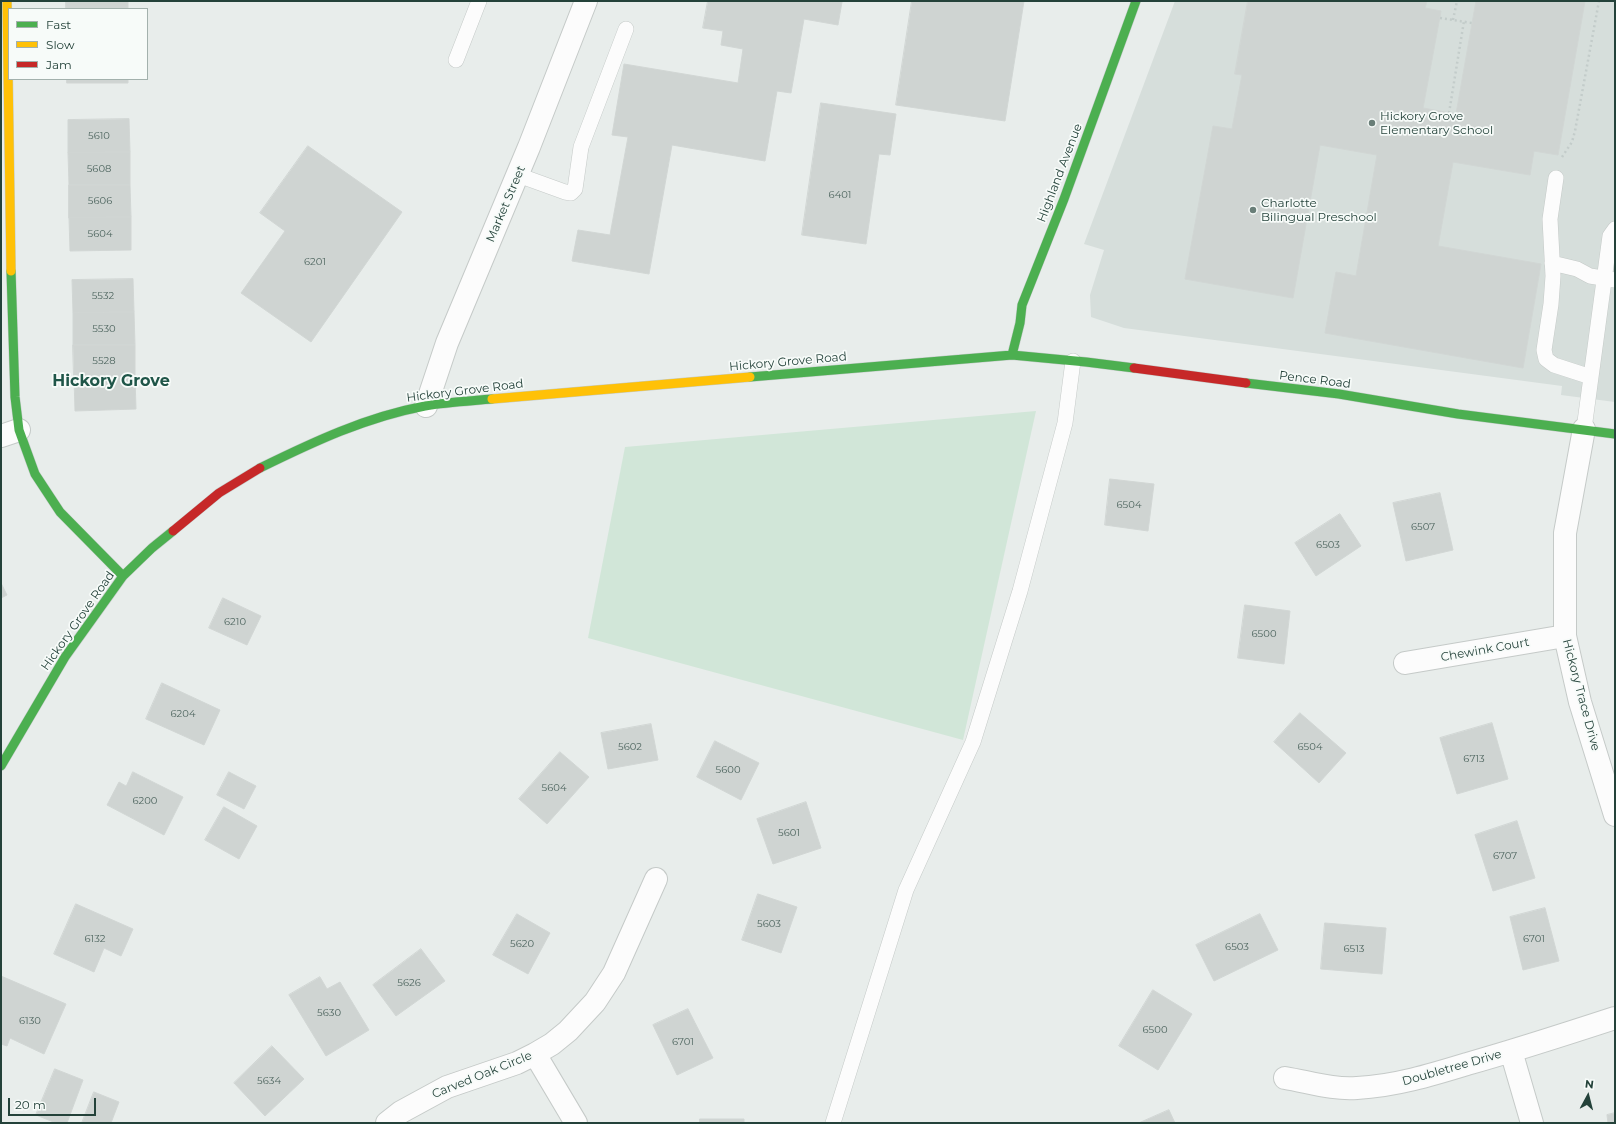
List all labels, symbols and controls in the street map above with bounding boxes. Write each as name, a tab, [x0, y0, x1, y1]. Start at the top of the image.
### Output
legend	[8, 8, 148, 80]
text: Fast	[46, 17, 71, 32]
text: Slow	[46, 37, 75, 52]
text: Jam	[46, 57, 72, 72]
place label: Hickory Grove Elementary School	[1380, 109, 1493, 137]
marker: Hickory Grove Elementary School	[1367, 118, 1377, 128]
street label: Highland Avenue	[1035, 122, 1085, 224]
house number: 5610	[88, 130, 110, 142]
house number: 5608	[87, 163, 111, 175]
street label: Market Street	[483, 164, 529, 244]
house number: 6401	[829, 189, 851, 201]
house number: 5606	[88, 195, 112, 207]
place label: Charlotte Bilingual Preschool	[1261, 196, 1377, 224]
marker: Charlotte Bilingual Preschool	[1248, 205, 1258, 215]
house number: 5604	[88, 228, 112, 240]
house number: 6201	[304, 256, 326, 268]
house number: 5532	[92, 290, 114, 302]
house number: 5530	[92, 323, 116, 335]
street label: Hickory Grove Road	[729, 350, 847, 374]
house number: 5528	[92, 355, 116, 367]
street label: Pence Road	[1278, 368, 1352, 392]
district label: Hickory Grove	[52, 371, 170, 391]
street label: Hickory Grove Road	[406, 377, 524, 405]
house number: 6504	[1117, 499, 1141, 511]
house number: 6507	[1411, 521, 1435, 533]
house number: 6503	[1316, 539, 1340, 551]
street label: Hickory Grove Road	[38, 569, 118, 673]
house number: 6210	[224, 616, 246, 628]
house number: 6500	[1252, 628, 1276, 640]
street label: Chewink Court	[1440, 635, 1530, 665]
street label: Hickory Trace Drive	[1559, 638, 1603, 752]
house number: 6204	[171, 708, 195, 720]
house number: 5602	[618, 741, 642, 753]
house number: 6504	[1298, 741, 1322, 753]
house number: 6713	[1463, 753, 1485, 765]
house number: 5600	[716, 764, 740, 776]
house number: 5604	[542, 782, 566, 794]
house number: 6200	[133, 795, 157, 807]
house number: 5601	[778, 827, 800, 839]
house number: 6707	[1493, 850, 1517, 862]
house number: 5603	[757, 918, 781, 930]
house number: 6132	[85, 933, 105, 945]
house number: 6701	[1523, 933, 1545, 945]
house number: 5620	[510, 938, 534, 950]
house number: 6503	[1225, 941, 1249, 953]
house number: 6513	[1344, 943, 1364, 955]
house number: 5626	[397, 977, 421, 989]
house number: 5630	[317, 1007, 341, 1019]
house number: 6130	[19, 1015, 41, 1027]
house number: 6500	[1143, 1024, 1167, 1036]
house number: 6701	[672, 1036, 694, 1048]
street label: Doubletree Drive	[1401, 1047, 1503, 1089]
street label: Carved Oak Circle	[430, 1048, 534, 1102]
house number: 5634	[257, 1075, 281, 1087]
north arrow	[1568, 1076, 1608, 1116]
text: N	[1584, 1077, 1595, 1092]
scale bar	[10, 1090, 98, 1116]
text: 20 m	[15, 1097, 46, 1112]

